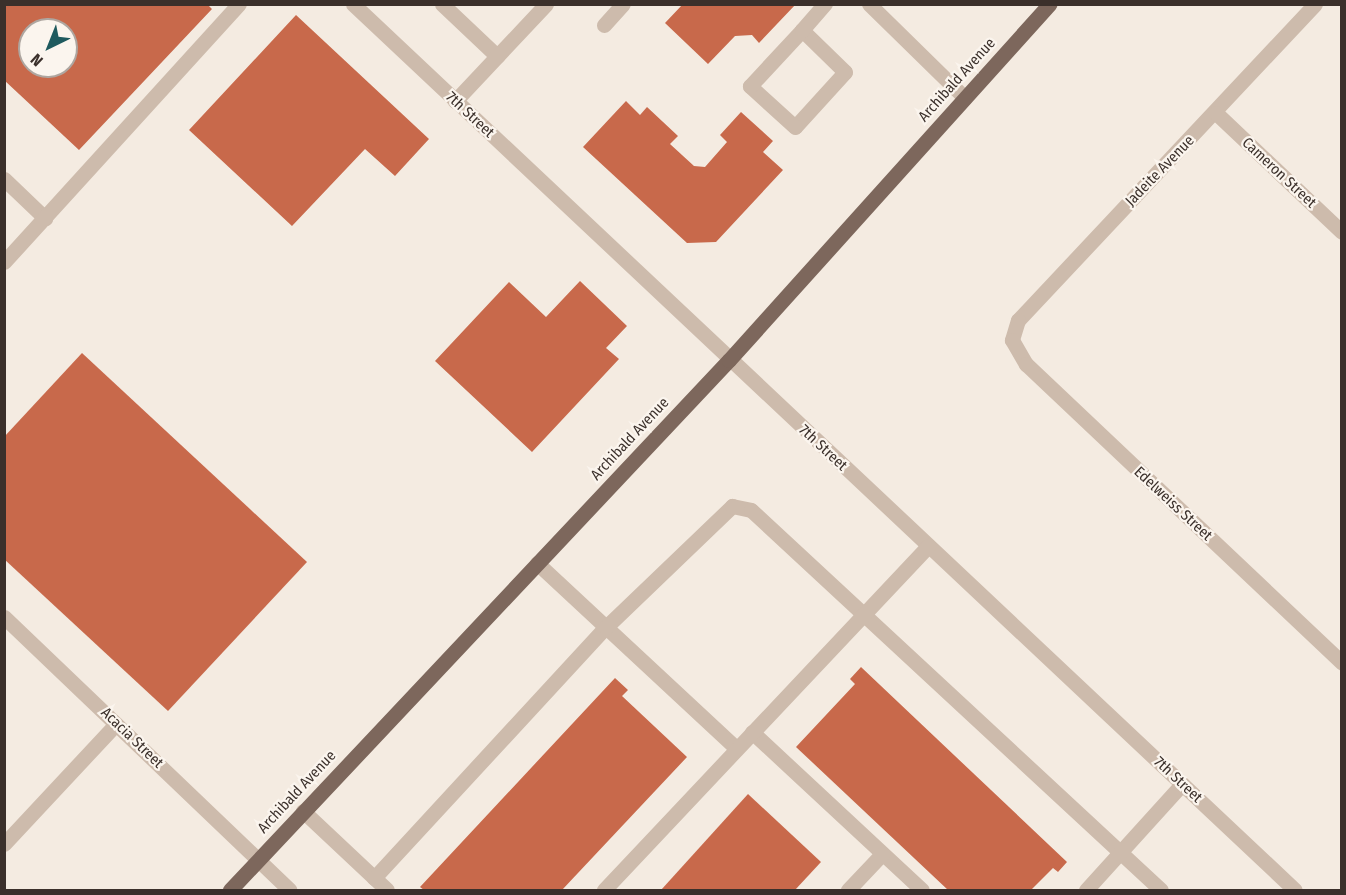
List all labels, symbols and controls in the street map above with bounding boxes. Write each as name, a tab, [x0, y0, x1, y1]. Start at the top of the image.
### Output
north arrow	[18, 18, 78, 78]
street label: Archibald Avenue	[915, 34, 999, 126]
text: N	[27, 50, 47, 70]
street label: 7th Street	[442, 88, 498, 142]
street label: Jadeite Avenue	[1122, 132, 1198, 210]
street label: Cameron Street	[1238, 134, 1320, 212]
street label: Archibald Avenue	[587, 394, 673, 484]
street label: 7th Street	[795, 421, 851, 475]
street label: Edelweiss Street	[1130, 463, 1216, 545]
street label: Acacia Street	[97, 704, 167, 772]
street label: Archibald Avenue	[254, 747, 340, 837]
street label: 7th Street	[1150, 753, 1206, 807]

